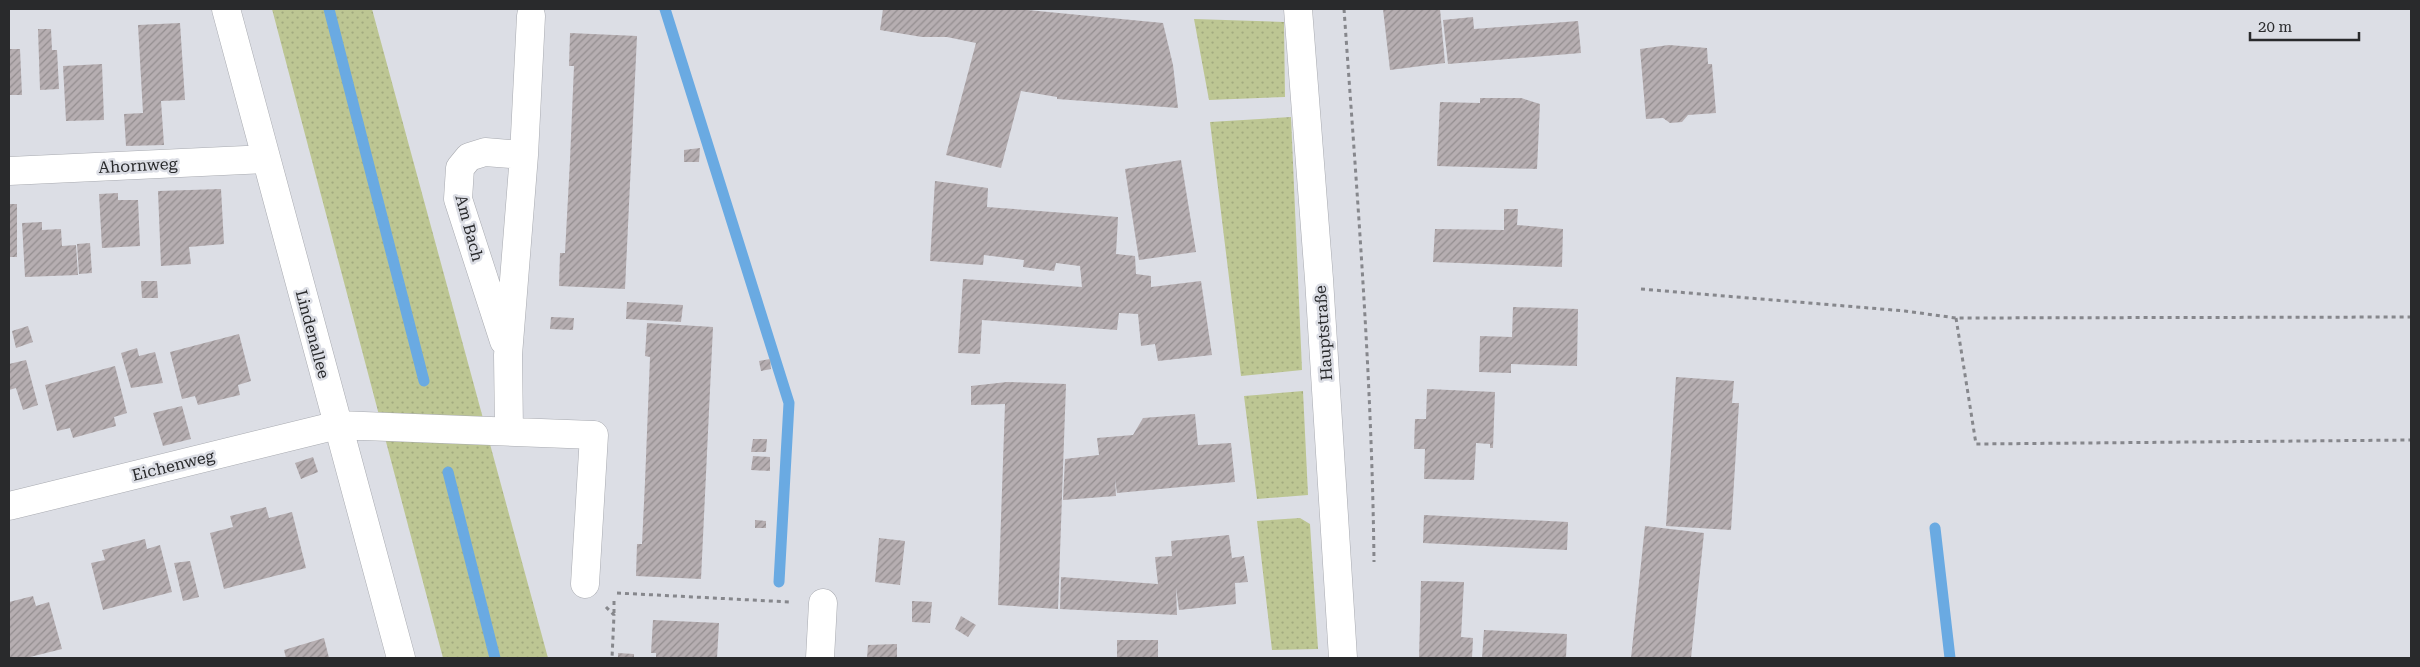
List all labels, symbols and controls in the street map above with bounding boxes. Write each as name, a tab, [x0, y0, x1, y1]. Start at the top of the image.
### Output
scale bar	[2250, 10, 2359, 42]
text: 20 m	[2258, 18, 2293, 36]
street label: Ahornweg	[98, 154, 179, 177]
street label: Am Bach	[452, 193, 488, 264]
street label: Hauptstraße	[1311, 284, 1336, 381]
street label: Lindenallee	[292, 288, 334, 381]
street label: Eichenweg	[130, 446, 217, 485]

